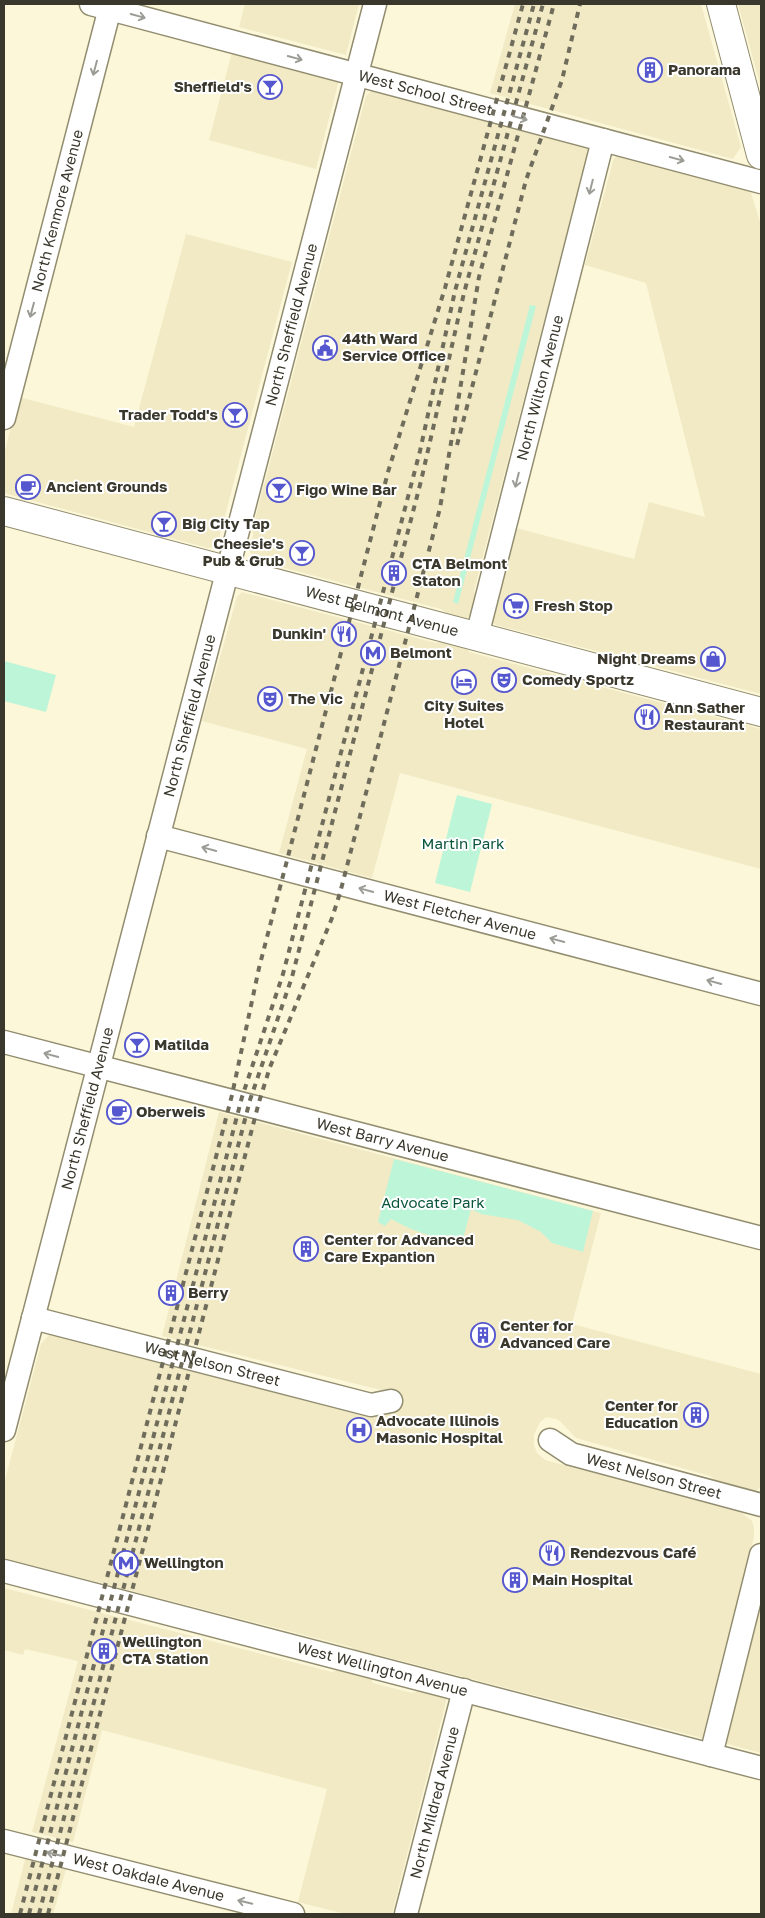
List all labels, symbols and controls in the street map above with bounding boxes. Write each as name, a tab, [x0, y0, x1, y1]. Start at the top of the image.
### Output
one-way arrow	[130, 12, 146, 22]
one-way arrow	[287, 54, 303, 63]
building icon: Panorama	[637, 57, 663, 83]
one-way arrow	[89, 59, 99, 75]
place label: Panorama	[668, 60, 741, 78]
street label: West School Street	[356, 65, 495, 118]
bar icon: Sheffield's	[257, 74, 283, 100]
place label: Sheffield's	[174, 77, 252, 95]
one-way arrow	[511, 113, 527, 123]
street label: North Kenmore Avenue	[27, 127, 86, 294]
one-way arrow	[668, 155, 684, 165]
one-way arrow	[586, 178, 595, 194]
street label: North Sheffield Avenue	[261, 241, 320, 408]
one-way arrow	[27, 301, 36, 317]
street label: North Wilton Avenue	[512, 313, 566, 462]
place label: 44th Ward Service Office	[342, 329, 446, 364]
public building icon: 44th Ward Service Office	[312, 335, 338, 361]
bar icon: Trader Todd's	[222, 402, 248, 428]
place label: Trader Todd's	[119, 405, 218, 423]
one-way arrow	[511, 472, 521, 488]
cafe icon: Ancient Grounds	[15, 474, 41, 500]
place label: Ancient Grounds	[46, 477, 167, 495]
bar icon: Figo Wine Bar	[266, 477, 292, 503]
place label: Figo Wine Bar	[296, 480, 397, 498]
bar icon: Big City Tap	[151, 511, 177, 537]
place label: Big City Tap	[182, 514, 270, 532]
place label: Cheesie's Pub & Grub	[203, 534, 284, 569]
bar icon: Cheesie's Pub & Grub	[289, 540, 315, 566]
place label: CTA Belmont Staton	[412, 554, 507, 589]
building icon: CTA Belmont Staton	[381, 560, 407, 586]
street label: West Belmont Avenue	[304, 581, 461, 639]
supermarket icon: Fresh Stop	[503, 593, 529, 619]
place label: Fresh Stop	[534, 596, 613, 614]
restaurant icon: Dunkin'	[331, 621, 357, 647]
place label: Dunkin'	[272, 624, 326, 642]
street label: North Sheffield Avenue	[159, 632, 219, 799]
metro station icon: Belmont	[360, 640, 386, 666]
place label: Belmont	[390, 643, 452, 661]
shop icon: Night Dreams	[700, 646, 726, 672]
place label: Night Dreams	[597, 649, 696, 667]
theatre icon: Comedy Sportz	[491, 667, 517, 693]
hotel icon: City Suites Hotel	[451, 669, 477, 695]
place label: Comedy Sportz	[522, 670, 634, 688]
theatre icon: The Vic	[257, 686, 283, 712]
place label: The Vic	[288, 689, 343, 707]
place label: City Suites Hotel	[424, 696, 504, 731]
place label: Ann Sather Restaurant	[664, 698, 745, 733]
restaurant icon: Ann Sather Restaurant	[634, 704, 660, 730]
park label: Martin Park	[422, 834, 505, 852]
one-way arrow	[201, 844, 217, 853]
one-way arrow	[358, 885, 374, 894]
street label: West Fletcher Avenue	[382, 885, 539, 943]
one-way arrow	[549, 935, 565, 945]
one-way arrow	[707, 976, 723, 986]
street label: North Sheffield Avenue	[57, 1025, 116, 1192]
bar icon: Matilda	[124, 1032, 150, 1058]
place label: Matilda	[154, 1035, 209, 1053]
one-way arrow	[44, 1049, 60, 1059]
cafe icon: Oberweis	[106, 1099, 132, 1125]
place label: Oberweis	[136, 1102, 206, 1120]
street label: West Barry Avenue	[315, 1113, 451, 1165]
park label: Advocate Park	[381, 1193, 485, 1211]
place label: Center for Advanced Care Expantion	[324, 1230, 474, 1265]
building icon: Center for Advanced Care Expantion	[293, 1236, 319, 1262]
building icon: Berry	[158, 1280, 184, 1306]
place label: Berry	[188, 1283, 229, 1301]
place label: Center for Advanced Care	[500, 1316, 610, 1351]
building icon: Center for Advanced Care	[470, 1322, 496, 1348]
street label: West Nelson Street	[143, 1337, 282, 1389]
place label: Center for Education	[605, 1396, 678, 1431]
building icon: Center for Education	[683, 1402, 709, 1428]
place label: Advocate Illinois Masonic Hospital	[376, 1411, 503, 1446]
hospital icon: Advocate Illinois Masonic Hospital	[346, 1417, 372, 1443]
street label: West Nelson Street	[584, 1448, 724, 1502]
restaurant icon: Rendezvous Café	[539, 1540, 565, 1566]
place label: Rendezvous Café	[570, 1543, 696, 1561]
metro station icon: Wellington	[113, 1550, 139, 1576]
place label: Wellington	[144, 1553, 224, 1571]
building icon: Main Hospital	[502, 1567, 528, 1593]
place label: Main Hospital	[532, 1570, 633, 1588]
place label: Wellington CTA Station	[122, 1632, 208, 1667]
building icon: Wellington CTA Station	[91, 1638, 117, 1664]
street label: West Wellington Avenue	[295, 1638, 470, 1699]
street label: North Mildred Avenue	[405, 1724, 462, 1881]
one-way arrow	[47, 1849, 63, 1858]
street label: West Oakdale Avenue	[71, 1849, 227, 1904]
one-way arrow	[238, 1897, 254, 1906]

